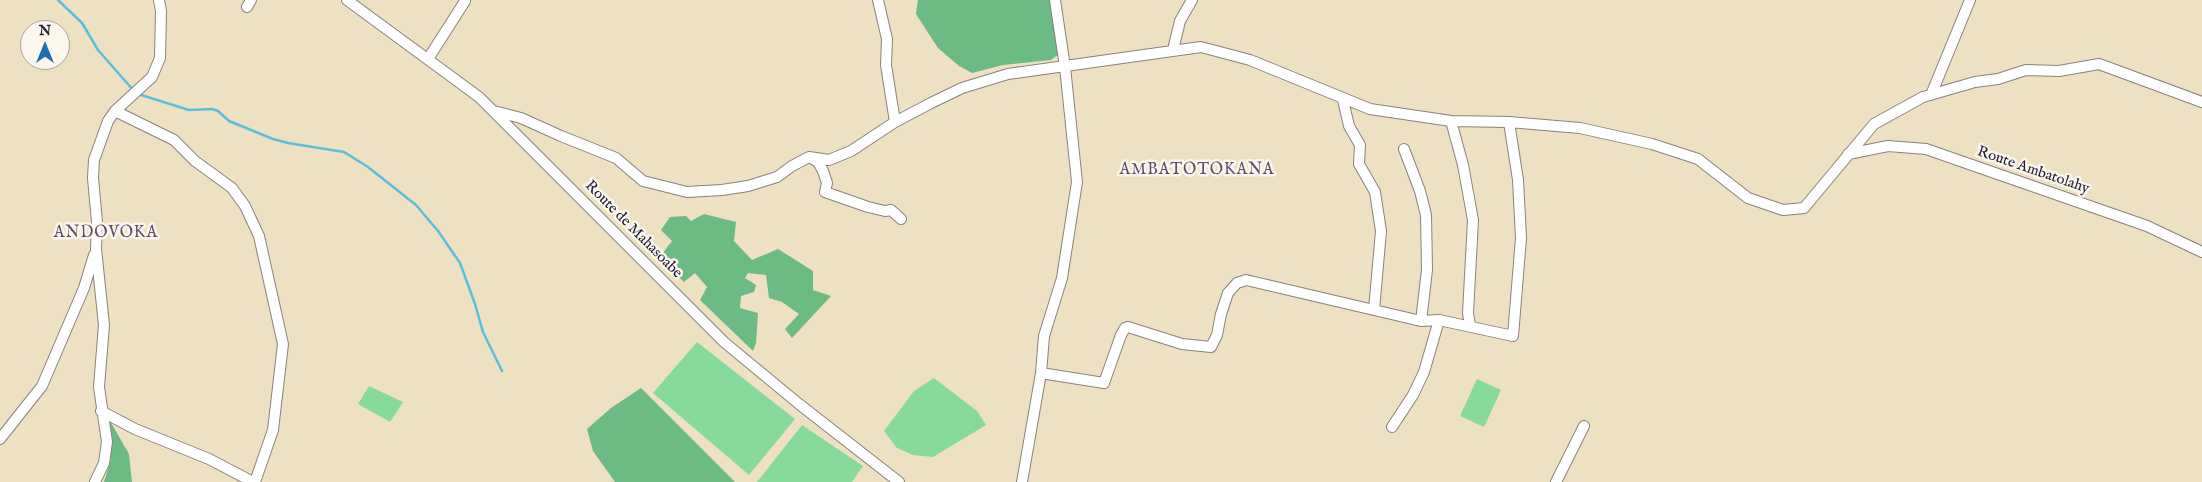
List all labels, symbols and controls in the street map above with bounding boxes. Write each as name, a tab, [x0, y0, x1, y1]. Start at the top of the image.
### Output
north arrow	[20, 20, 70, 70]
text: N	[39, 22, 51, 40]
street label: Route Ambatolahy	[1974, 143, 2092, 199]
district label: AMBATOTOKANA	[1118, 161, 1276, 181]
street label: Route de Mahasoabe	[581, 178, 685, 282]
district label: ANDOVOKA	[53, 224, 159, 244]

